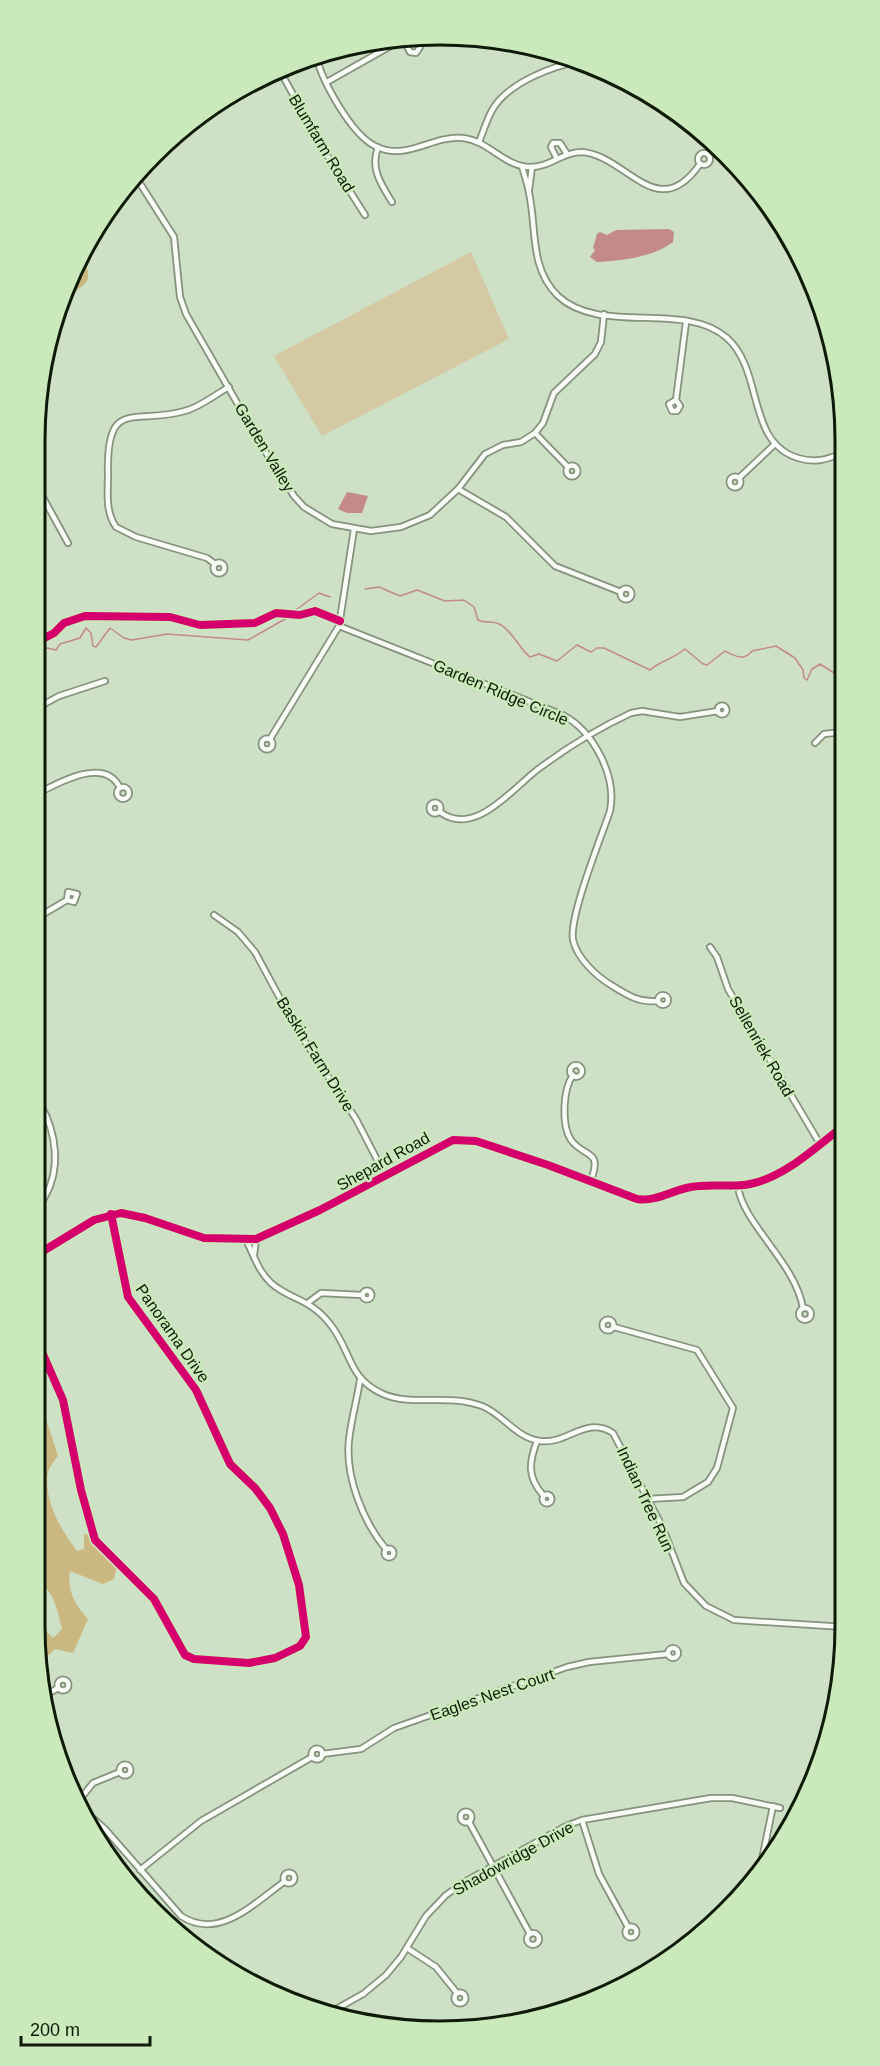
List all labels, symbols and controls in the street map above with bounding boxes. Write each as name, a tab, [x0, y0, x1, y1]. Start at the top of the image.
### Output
street label: Blumfarm Road	[286, 91, 357, 195]
street label: Garden Valley	[231, 400, 298, 495]
street label: Garden Ridge Circle	[431, 656, 571, 729]
street label: Sellenriek Road	[726, 993, 797, 1099]
street label: Baskin Farm Drive	[274, 994, 358, 1115]
street label: Shepard Road	[334, 1129, 432, 1194]
street label: Panorama Drive	[132, 1281, 213, 1386]
street label: Indian Tree Run	[614, 1444, 677, 1554]
street label: Eagles Nest Court	[428, 1665, 557, 1724]
street label: Shadowridge Drive	[450, 1818, 577, 1899]
scale bar	[21, 2009, 150, 2047]
text: 200 m	[30, 2020, 80, 2040]

